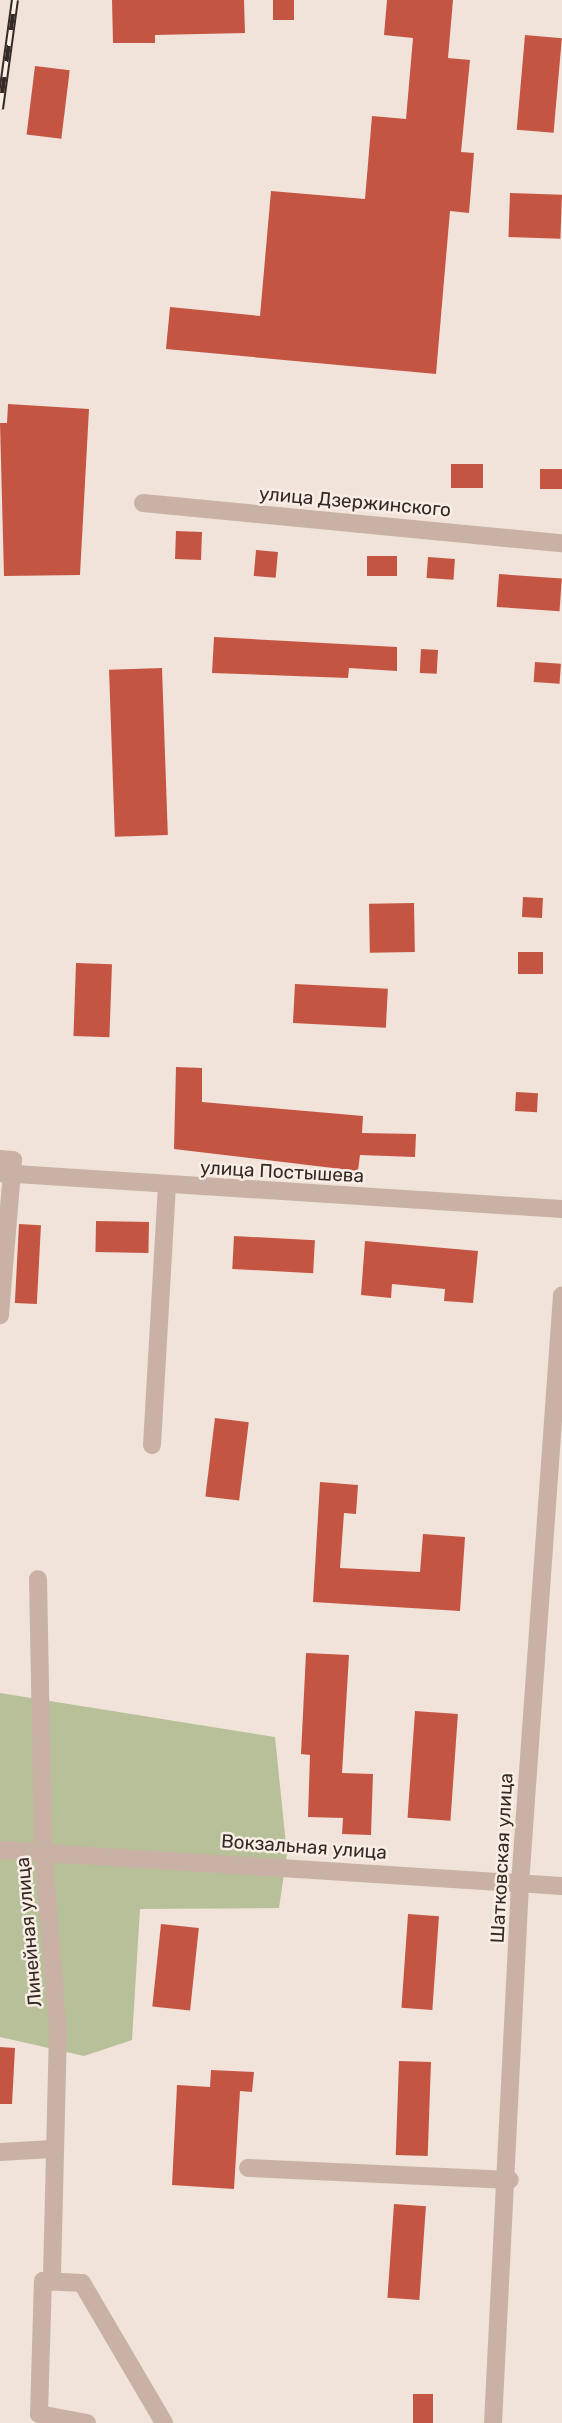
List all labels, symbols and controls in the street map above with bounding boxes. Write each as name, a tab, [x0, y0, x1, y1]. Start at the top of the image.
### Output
street label: улица Дзержинского	[258, 482, 452, 522]
street label: улица Постышева	[199, 1156, 365, 1188]
street label: Шатковская улица	[486, 1772, 518, 1944]
street label: Вокзальная улица	[220, 1830, 388, 1864]
street label: Линейная улица	[11, 1856, 47, 2008]

